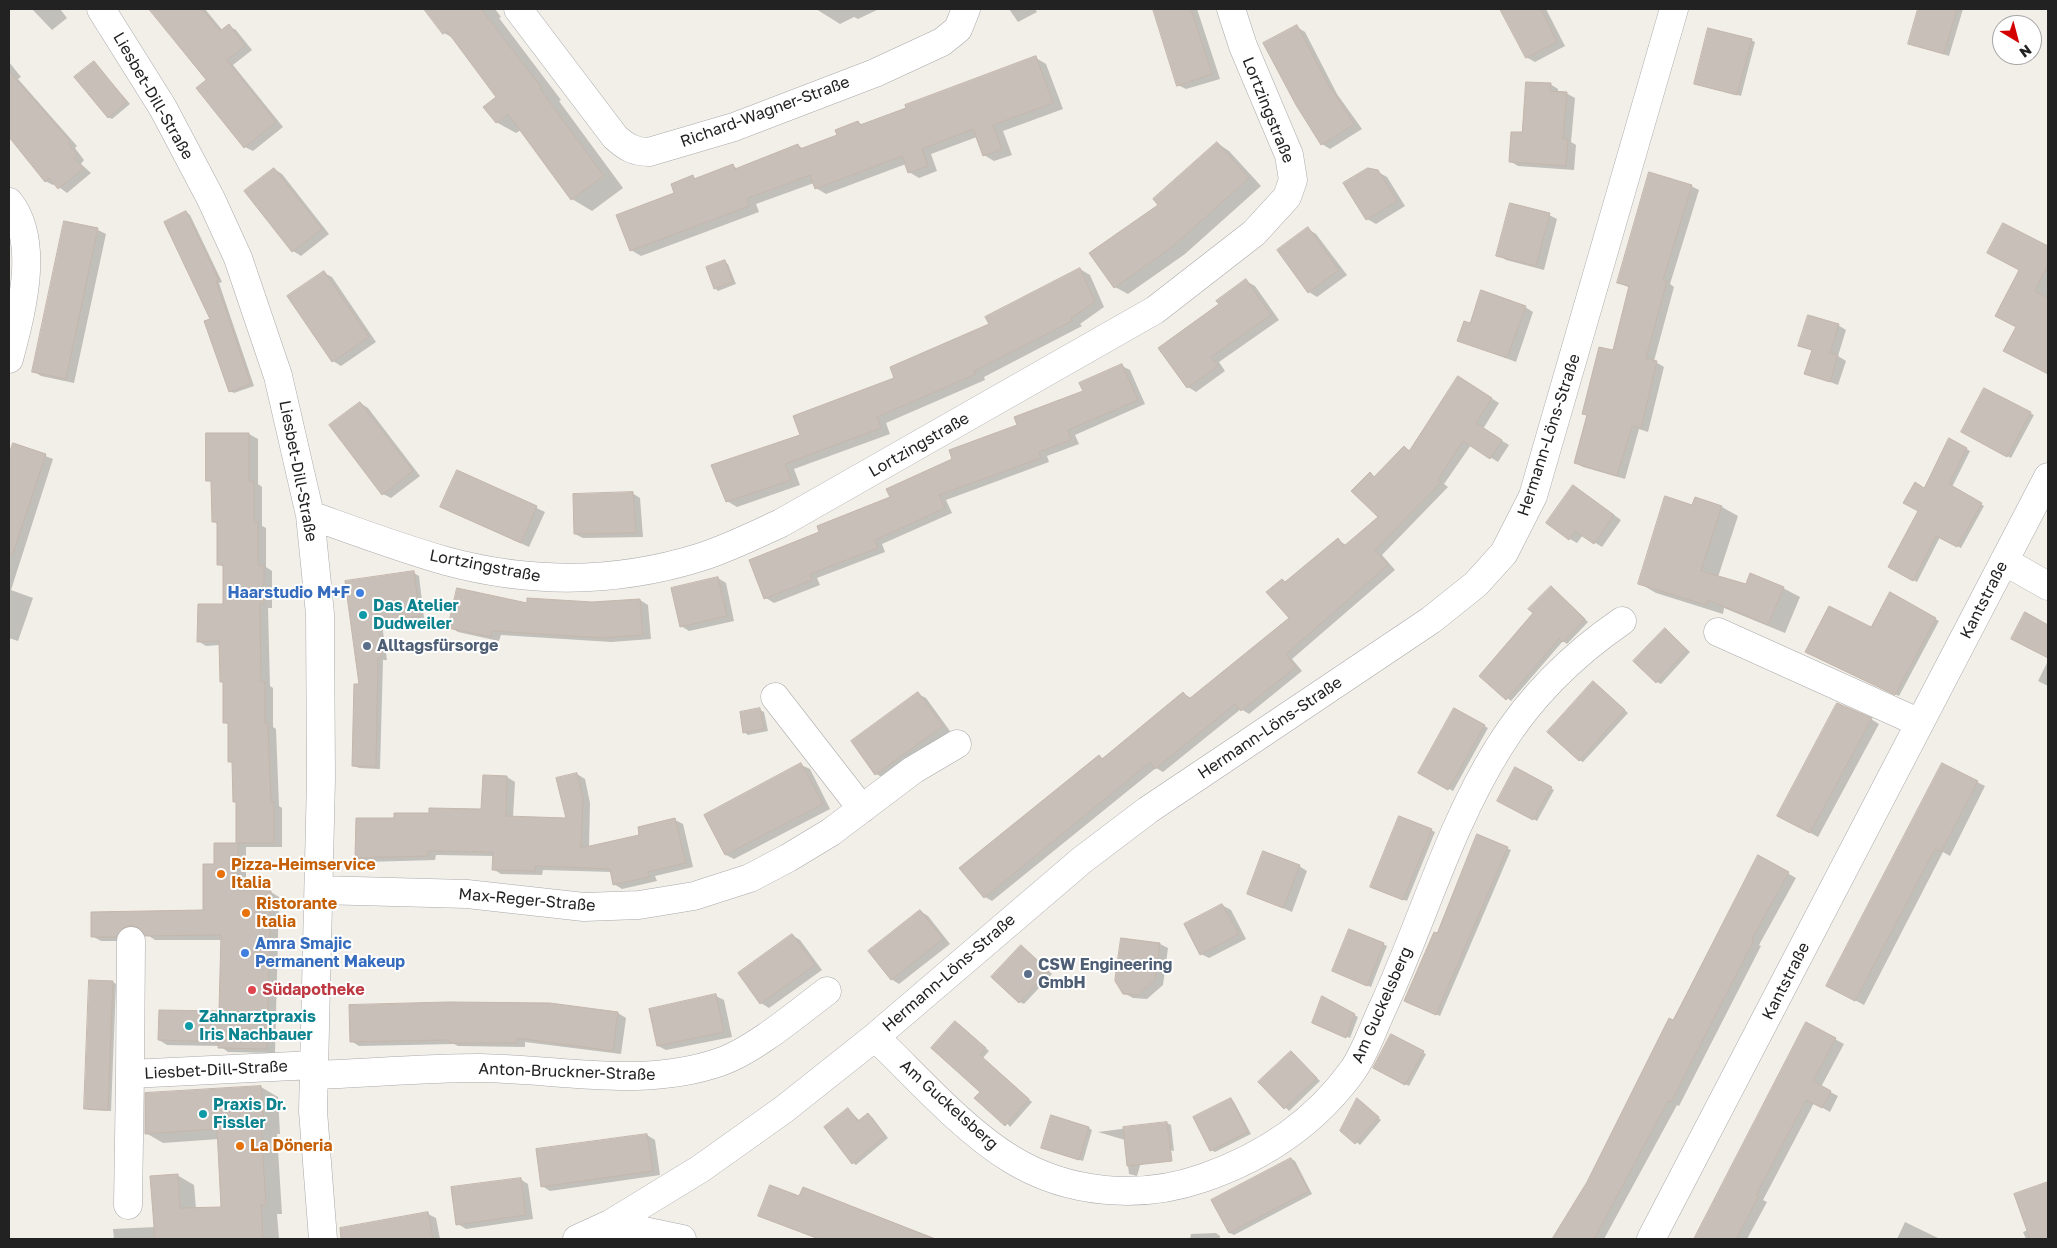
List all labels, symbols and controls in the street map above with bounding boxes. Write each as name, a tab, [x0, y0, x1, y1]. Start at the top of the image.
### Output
north arrow	[1992, 15, 2042, 65]
street label: Liesbet-Dill-Straße	[109, 29, 197, 163]
text: N	[2016, 42, 2035, 62]
street label: Lortzingstraße	[1238, 54, 1298, 166]
street label: Richard-Wagner-Straße	[678, 72, 852, 152]
street label: Hermann-Löns-Straße	[1514, 351, 1584, 519]
street label: Liesbet-Dill-Straße	[275, 399, 321, 543]
street label: Lortzingstraße	[865, 409, 973, 481]
street label: Lortzingstraße	[428, 546, 542, 586]
street label: Kantstraße	[1956, 558, 2012, 642]
place label: Haarstudio M+F	[227, 583, 350, 603]
marker: Haarstudio M+F	[354, 587, 366, 599]
place label: Das Atelier Dudweiler	[373, 596, 459, 634]
marker: Das Atelier Dudweiler	[357, 609, 369, 621]
place label: Alltagsfürsorge	[377, 636, 499, 656]
marker: Alltagsfürsorge	[361, 640, 373, 652]
street label: Hermann-Löns-Straße	[1194, 673, 1346, 783]
place label: Pizza-Heimservice Italia	[231, 855, 376, 893]
marker: Pizza-Heimservice Italia	[215, 868, 227, 880]
street label: Max-Reger-Straße	[458, 884, 596, 916]
place label: Ristorante Italia	[256, 894, 337, 932]
marker: Ristorante Italia	[240, 907, 252, 919]
street label: Hermann-Löns-Straße	[879, 910, 1019, 1036]
place label: Amra Smajic Permanent Makeup	[255, 934, 405, 972]
street label: Kantstraße	[1758, 939, 1814, 1023]
street label: Am Guckelsberg	[1348, 944, 1416, 1066]
marker: Amra Smajic Permanent Makeup	[239, 947, 251, 959]
place label: CSW Engineering GmbH	[1038, 955, 1172, 993]
marker: CSW Engineering GmbH	[1022, 968, 1034, 980]
place label: Südapotheke	[262, 980, 365, 1000]
marker: Südapotheke	[246, 984, 258, 996]
place label: Zahnarztpraxis Iris Nachbauer	[199, 1007, 316, 1045]
marker: Zahnarztpraxis Iris Nachbauer	[183, 1020, 195, 1032]
street label: Am Guckelsberg	[896, 1056, 1002, 1154]
street label: Liesbet-Dill-Straße	[144, 1057, 288, 1083]
street label: Anton-Bruckner-Straße	[478, 1059, 656, 1085]
place label: Praxis Dr. Fissler	[213, 1095, 287, 1133]
marker: Praxis Dr. Fissler	[197, 1108, 209, 1120]
place label: La Döneria	[250, 1136, 333, 1156]
marker: La Döneria	[234, 1140, 246, 1152]

